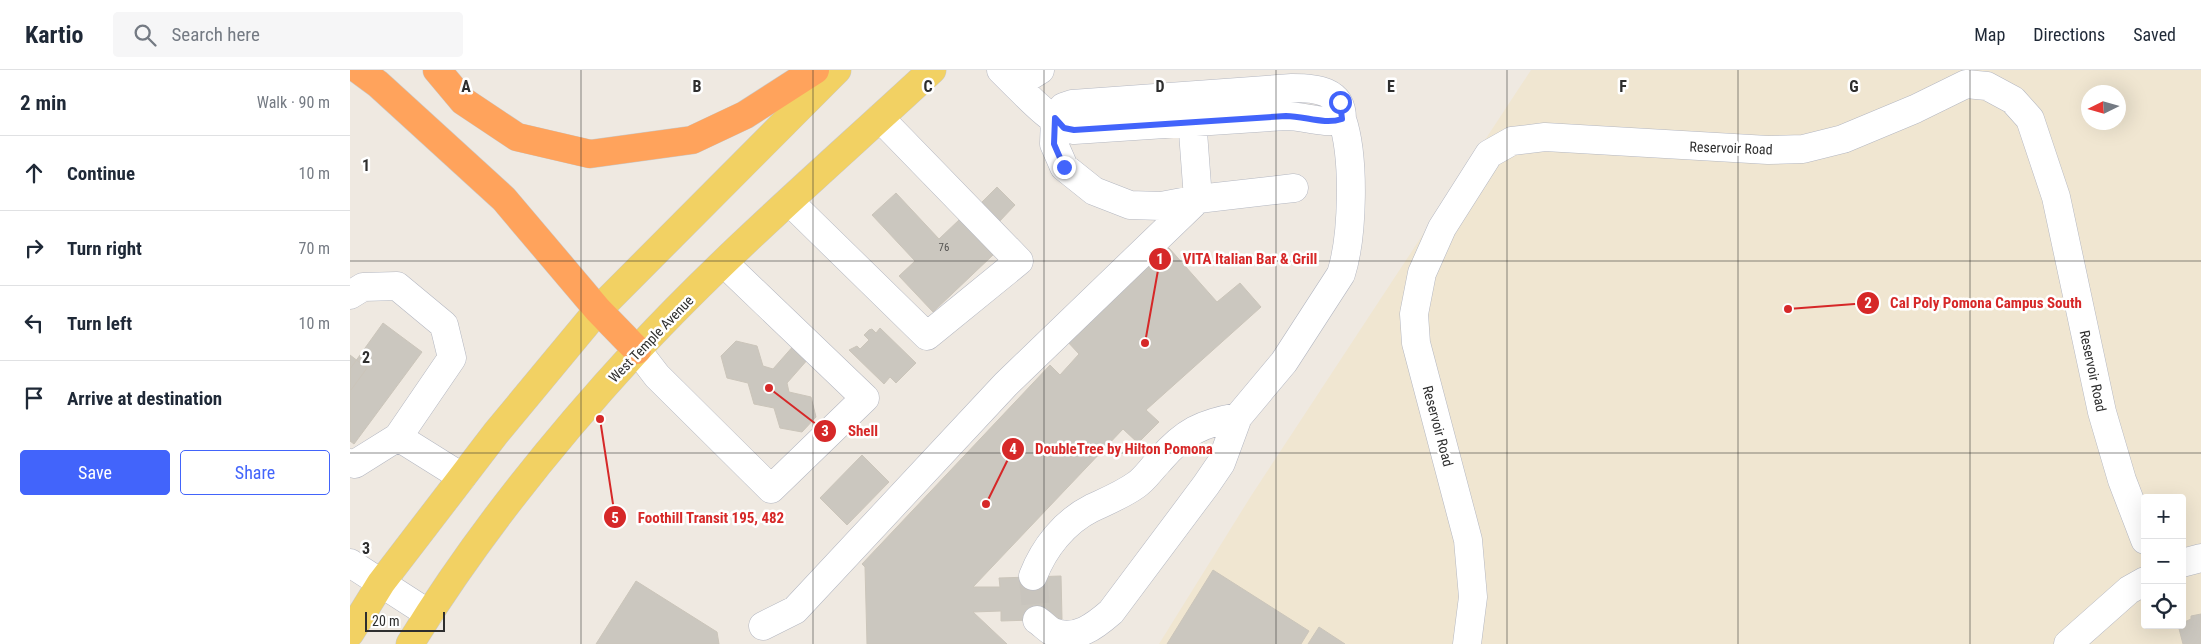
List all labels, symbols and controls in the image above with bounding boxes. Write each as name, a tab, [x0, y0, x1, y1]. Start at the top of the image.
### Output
search box	[113, 12, 463, 57]
text: Kartio	[25, 21, 83, 49]
icon: search	[131, 21, 159, 49]
text: Search here	[171, 23, 260, 46]
text: Map	[1974, 24, 2005, 45]
text: Directions	[2033, 24, 2105, 45]
text: Saved	[2133, 24, 2176, 45]
text: A	[461, 77, 471, 96]
text: B	[693, 77, 702, 96]
text: C	[923, 77, 933, 96]
text: D	[1155, 77, 1165, 96]
text: E	[1387, 77, 1395, 96]
text: F	[1619, 77, 1627, 96]
text: G	[1849, 77, 1859, 96]
north arrow	[2081, 85, 2126, 130]
text: 2 min	[20, 91, 67, 115]
route start	[1329, 91, 1352, 114]
text: Walk · 90 m	[257, 93, 330, 112]
street label: Reservoir Road	[1689, 139, 1773, 157]
text: 1	[362, 156, 370, 175]
route end	[1053, 156, 1076, 179]
icon: ahead	[20, 159, 48, 187]
text: Continue	[67, 162, 135, 185]
text: 10 m	[298, 164, 330, 183]
icon: right	[20, 234, 48, 262]
text: Turn right	[67, 237, 142, 260]
text: 70 m	[298, 239, 330, 258]
house number: 76	[939, 241, 949, 254]
callout: VITA Italian Bar & Grill	[1148, 244, 1327, 274]
text: 1	[1156, 250, 1164, 268]
text: VITA Italian Bar & Grill	[1183, 250, 1317, 268]
callout: Cal Poly Pomona Campus South	[1855, 288, 2092, 318]
street label: West Temple Avenue	[606, 292, 697, 386]
text: 2	[1864, 294, 1872, 312]
text: Cal Poly Pomona Campus South	[1890, 294, 2082, 312]
icon: left	[20, 309, 48, 337]
text: Turn left	[67, 312, 132, 335]
text: 10 m	[298, 314, 330, 333]
street label: Reservoir Road	[2077, 329, 2109, 413]
text: 2	[362, 348, 370, 367]
icon: arrive	[20, 384, 48, 412]
street label: Reservoir Road	[1420, 384, 1456, 468]
text: Arrive at destination	[67, 387, 222, 410]
callout: Shell	[812, 416, 888, 446]
text: 3	[821, 422, 829, 440]
text: Shell	[848, 422, 878, 440]
callout: DoubleTree by Hilton Pomona	[1000, 434, 1223, 464]
text: 4	[1009, 440, 1017, 458]
text: DoubleTree by Hilton Pomona	[1035, 440, 1213, 458]
button: Save	[20, 450, 170, 495]
button: Share	[180, 450, 330, 495]
map controls	[2141, 494, 2186, 629]
button: +	[2141, 494, 2186, 539]
callout: Foothill Transit 195, 482	[602, 502, 794, 532]
text: 5	[611, 509, 619, 527]
text: Foothill Transit 195, 482	[638, 509, 784, 527]
text: 3	[362, 539, 370, 558]
button: −	[2141, 539, 2186, 584]
button: locate	[2141, 584, 2186, 629]
scale bar	[365, 609, 445, 632]
text: 20 m	[372, 613, 400, 629]

